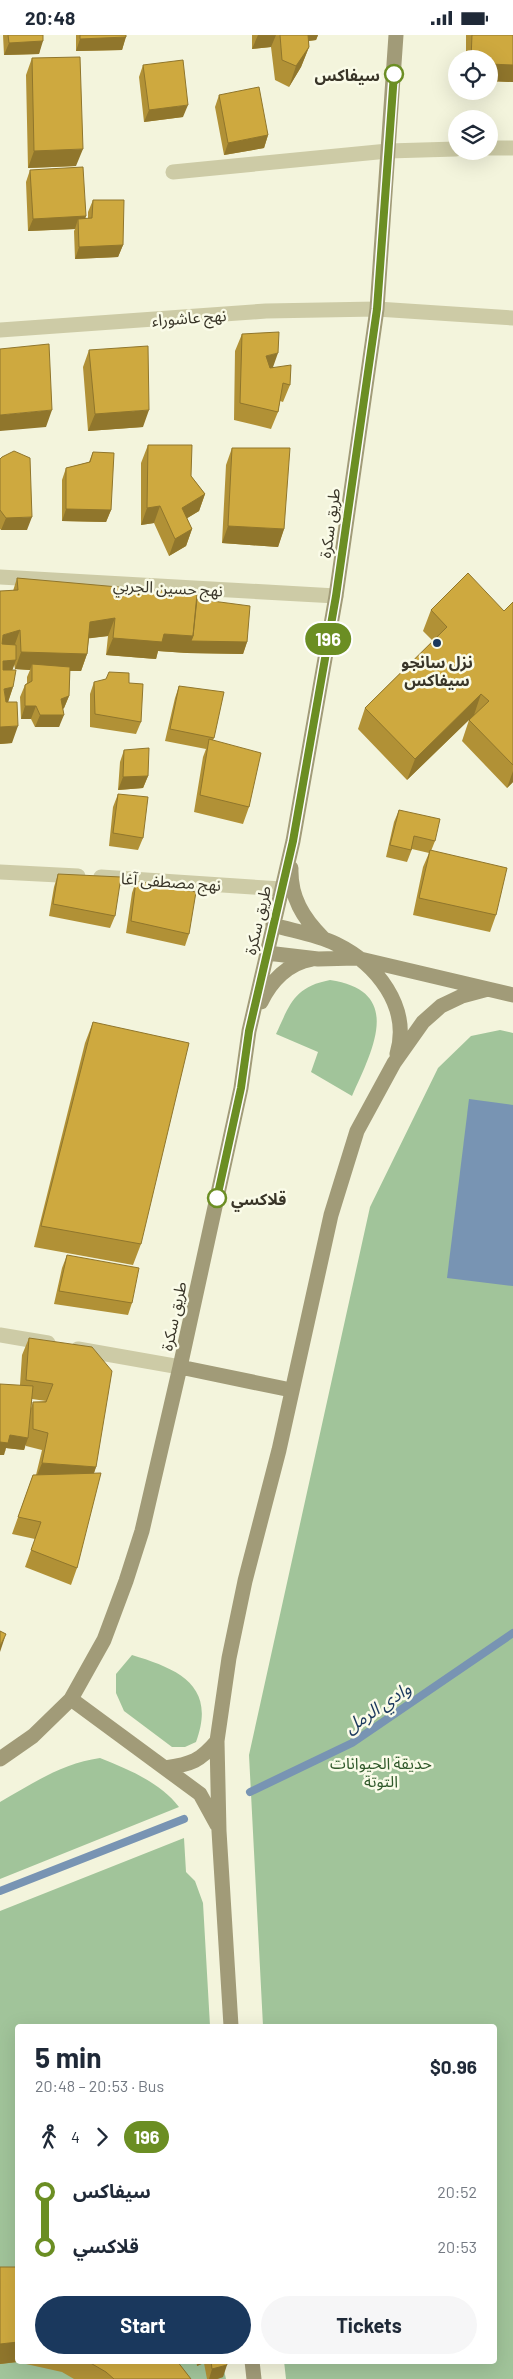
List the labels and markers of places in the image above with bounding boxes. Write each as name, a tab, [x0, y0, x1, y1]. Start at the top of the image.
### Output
marker: سيفاكس	[384, 64, 404, 84]
place label: سيفاكس	[314, 65, 380, 85]
marker: نزل سانجو سيفاكس	[431, 637, 443, 649]
place label: نزل سانجو سيفاكس	[401, 652, 473, 690]
marker: قلاكسي	[207, 1188, 227, 1208]
place label: قلاكسي	[231, 1189, 286, 1212]

